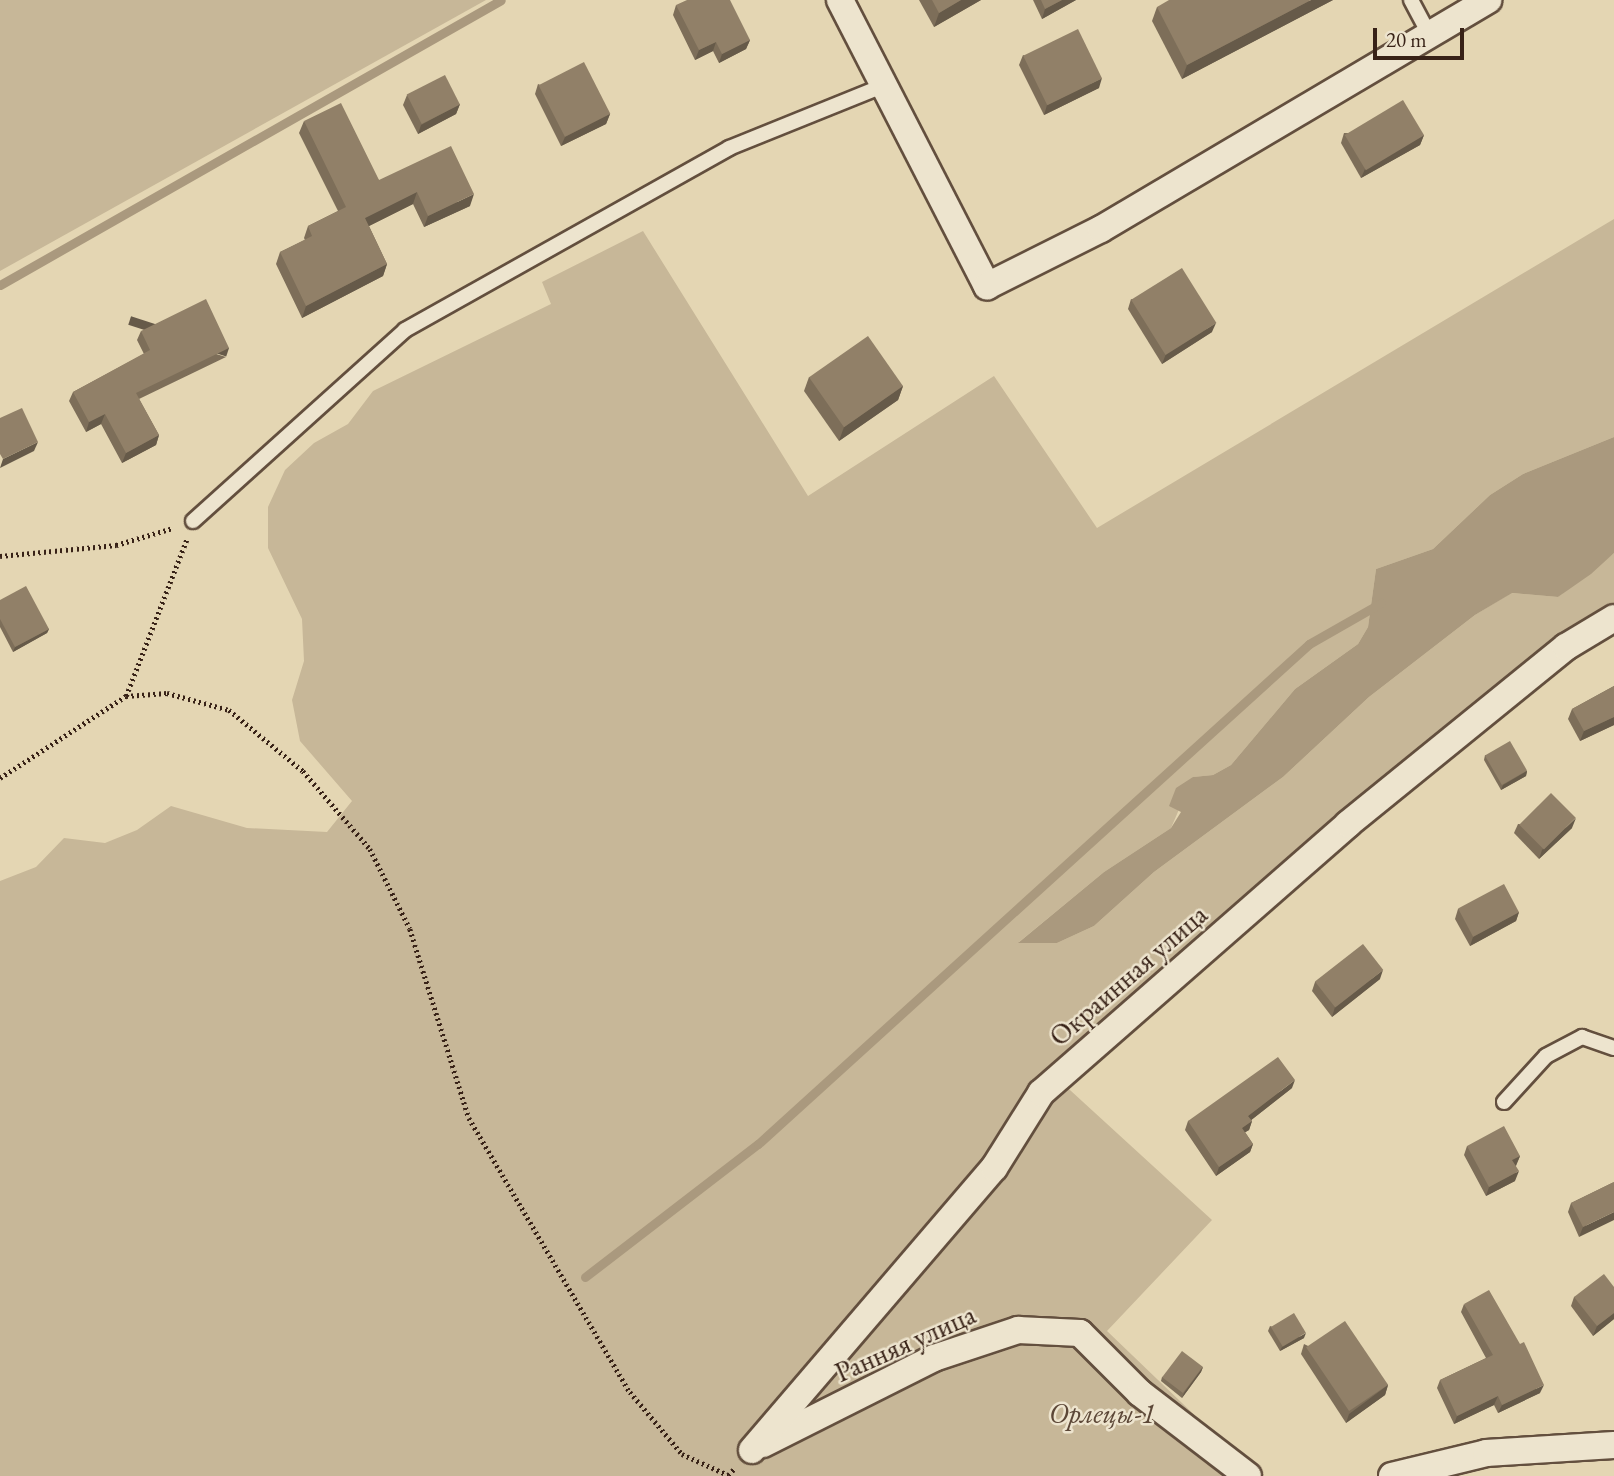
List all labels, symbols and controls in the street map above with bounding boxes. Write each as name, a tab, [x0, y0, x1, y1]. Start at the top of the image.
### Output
scale bar	[1376, 14, 1467, 58]
text: 20 m	[1386, 26, 1427, 53]
street label: Окраинная улица	[1042, 897, 1214, 1053]
street label: Ранняя улица	[829, 1297, 981, 1389]
park label: Орлецы-1	[1049, 1396, 1155, 1430]

